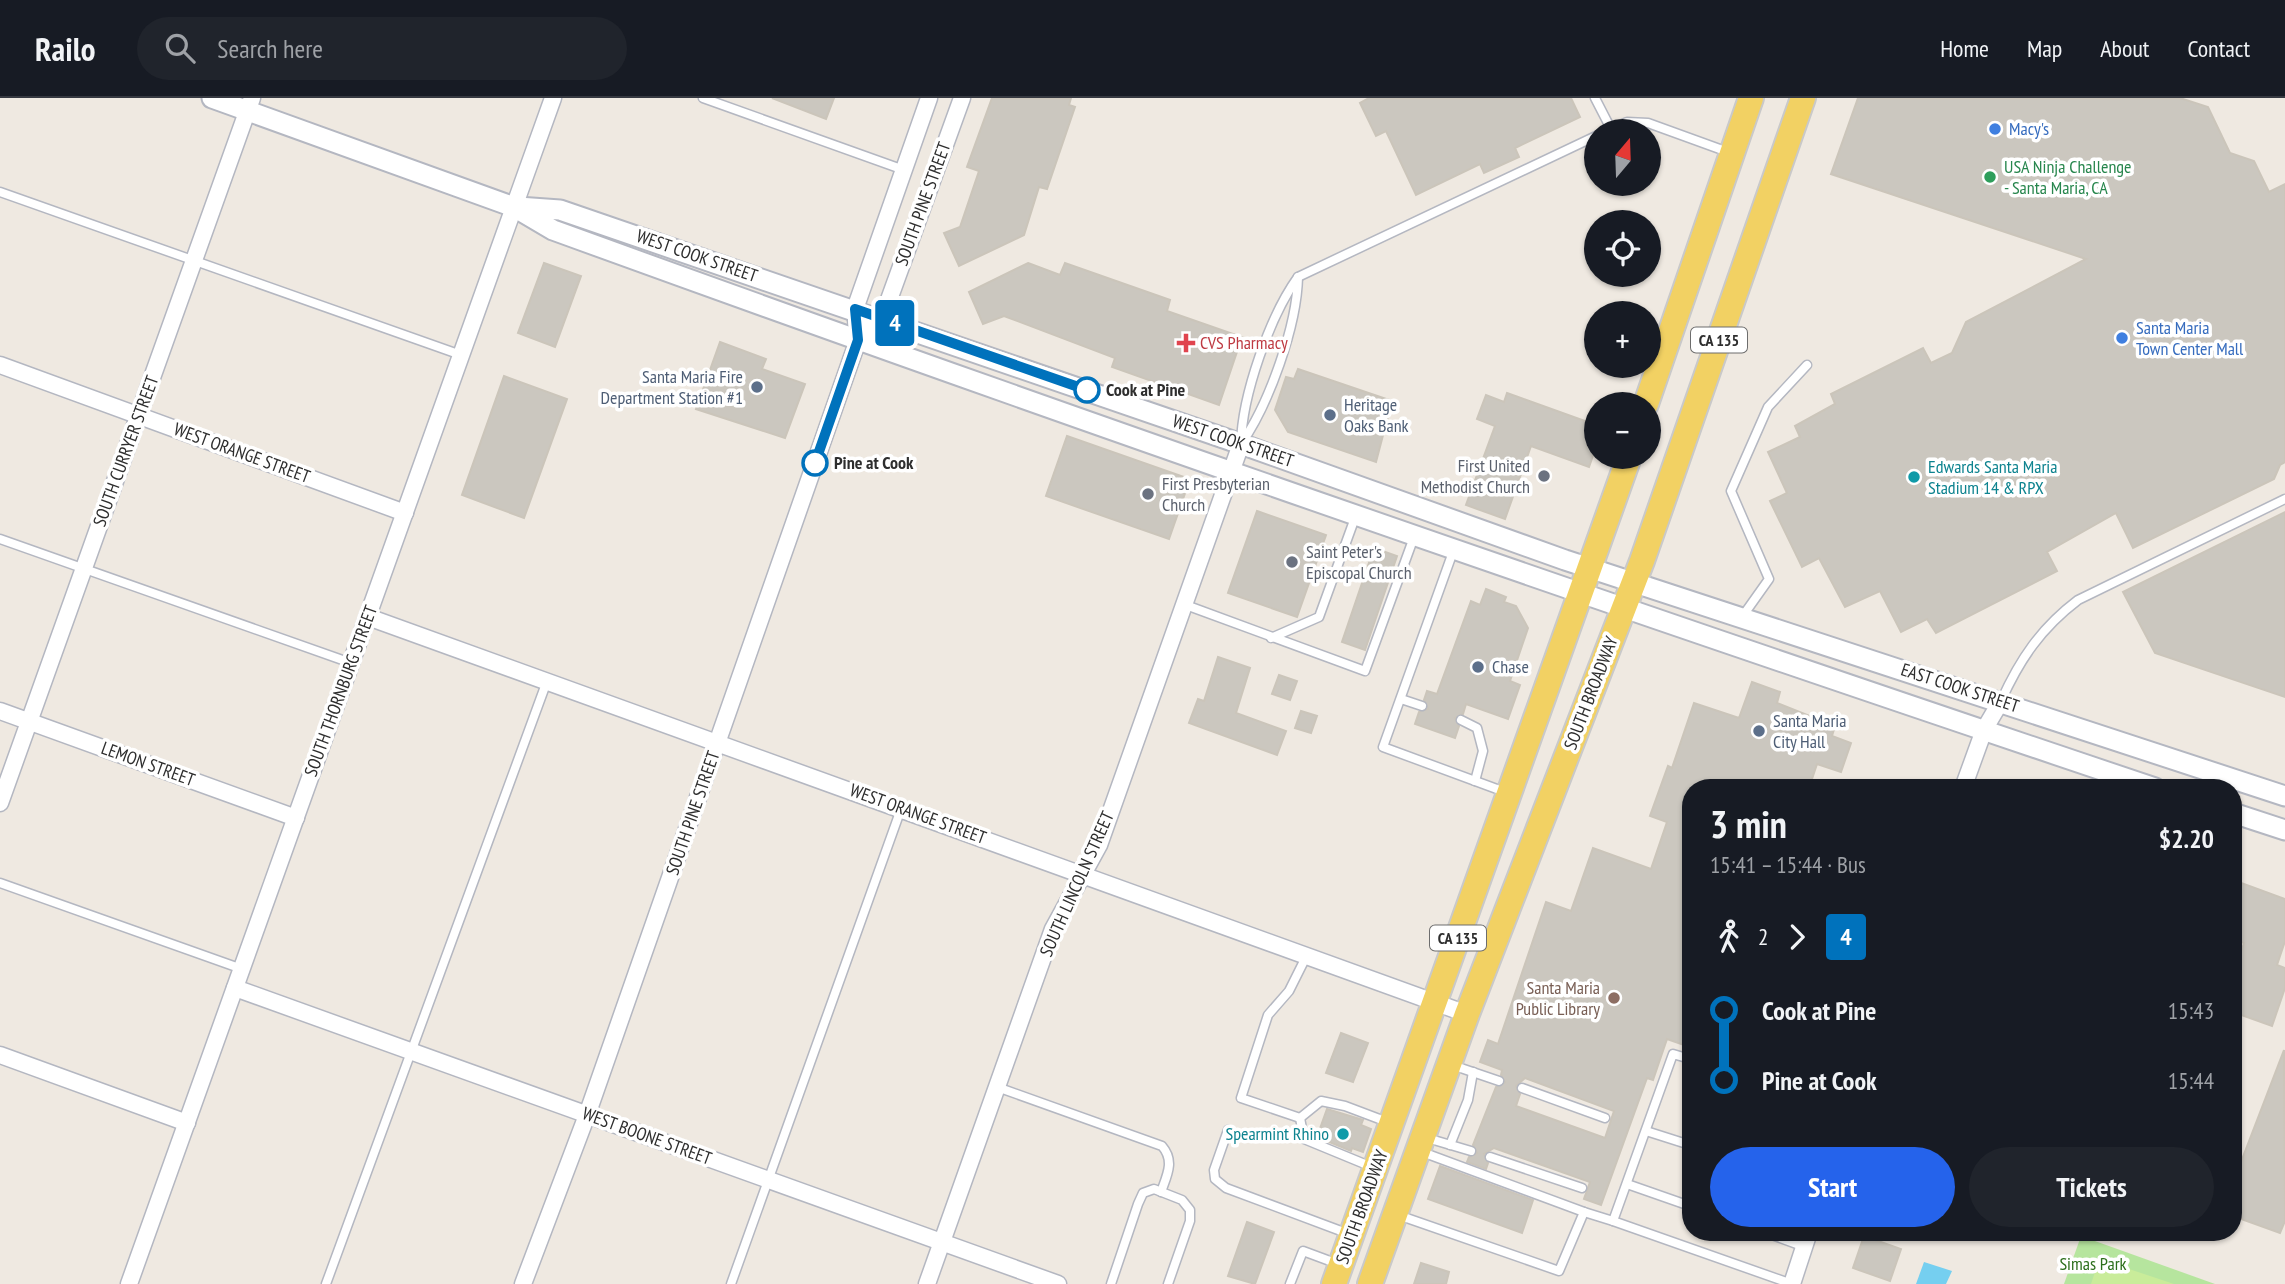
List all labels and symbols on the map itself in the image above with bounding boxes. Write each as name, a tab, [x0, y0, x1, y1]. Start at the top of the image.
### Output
place label: Macy's	[2009, 117, 2049, 140]
north arrow	[1584, 119, 1661, 196]
marker: Macy's	[1987, 121, 2003, 137]
street label: SOUTH PINE STREET	[890, 139, 956, 269]
place label: USA Ninja Challenge - Santa Maria, CA	[2004, 155, 2132, 199]
marker: USA Ninja Challenge - Santa Maria, CA	[1982, 169, 1998, 185]
street label: WEST COOK STREET	[634, 224, 761, 287]
line badge: 4	[872, 300, 918, 346]
place label: Santa Maria Town Center Mall	[2136, 316, 2244, 360]
road number: CA 135	[1691, 328, 1747, 352]
marker: Santa Maria Town Center Mall	[2114, 330, 2130, 346]
place label: CVS Pharmacy	[1200, 331, 1288, 354]
marker: CVS Pharmacy	[1178, 335, 1194, 351]
place label: Santa Maria Fire Department Station #1	[601, 365, 743, 409]
street label: SOUTH CURRYER STREET	[88, 372, 163, 529]
marker: Cook at Pine	[1074, 377, 1100, 403]
place label: Cook at Pine	[1106, 378, 1185, 401]
marker: Santa Maria Fire Department Station #1	[749, 379, 765, 395]
place label: Heritage Oaks Bank	[1344, 393, 1409, 437]
marker: Heritage Oaks Bank	[1322, 407, 1338, 423]
street label: WEST COOK STREET	[1170, 409, 1297, 472]
street label: WEST ORANGE STREET	[171, 417, 313, 488]
marker: Pine at Cook	[802, 450, 828, 476]
place label: Pine at Cook	[834, 451, 914, 474]
place label: First United Methodist Church	[1421, 454, 1530, 498]
place label: Edwards Santa Maria Stadium 14 & RPX	[1928, 455, 2057, 499]
marker: First United Methodist Church	[1536, 468, 1552, 484]
marker: Edwards Santa Maria Stadium 14 & RPX	[1906, 469, 1922, 485]
place label: First Presbyterian Church	[1162, 472, 1270, 516]
marker: First Presbyterian Church	[1140, 486, 1156, 502]
place label: Saint Peter's Episcopal Church	[1306, 540, 1412, 584]
marker: Saint Peter's Episcopal Church	[1284, 554, 1300, 570]
street label: SOUTH THORNBURG STREET	[299, 602, 382, 780]
street label: SOUTH BROADWAY	[1558, 632, 1623, 753]
place label: Chase	[1492, 655, 1529, 678]
street label: EAST COOK STREET	[1898, 658, 2022, 717]
marker: Chase	[1470, 659, 1486, 675]
place label: Santa Maria City Hall	[1773, 709, 1846, 753]
marker: Santa Maria City Hall	[1751, 723, 1767, 739]
street label: LEMON STREET	[98, 736, 198, 791]
street label: SOUTH PINE STREET	[661, 748, 725, 878]
street label: WEST ORANGE STREET	[847, 778, 989, 849]
street label: SOUTH LINCOLN STREET	[1034, 808, 1119, 960]
road number: CA 135	[1430, 926, 1486, 950]
place label: Santa Maria Public Library	[1516, 976, 1600, 1020]
marker: Santa Maria Public Library	[1606, 990, 1622, 1006]
street label: WEST BOONE STREET	[579, 1101, 715, 1170]
place label: Spearmint Rhino	[1225, 1122, 1329, 1145]
marker: Spearmint Rhino	[1335, 1126, 1351, 1142]
street label: SOUTH BROADWAY	[1330, 1146, 1393, 1267]
park label: Simas Park	[2059, 1252, 2127, 1275]

